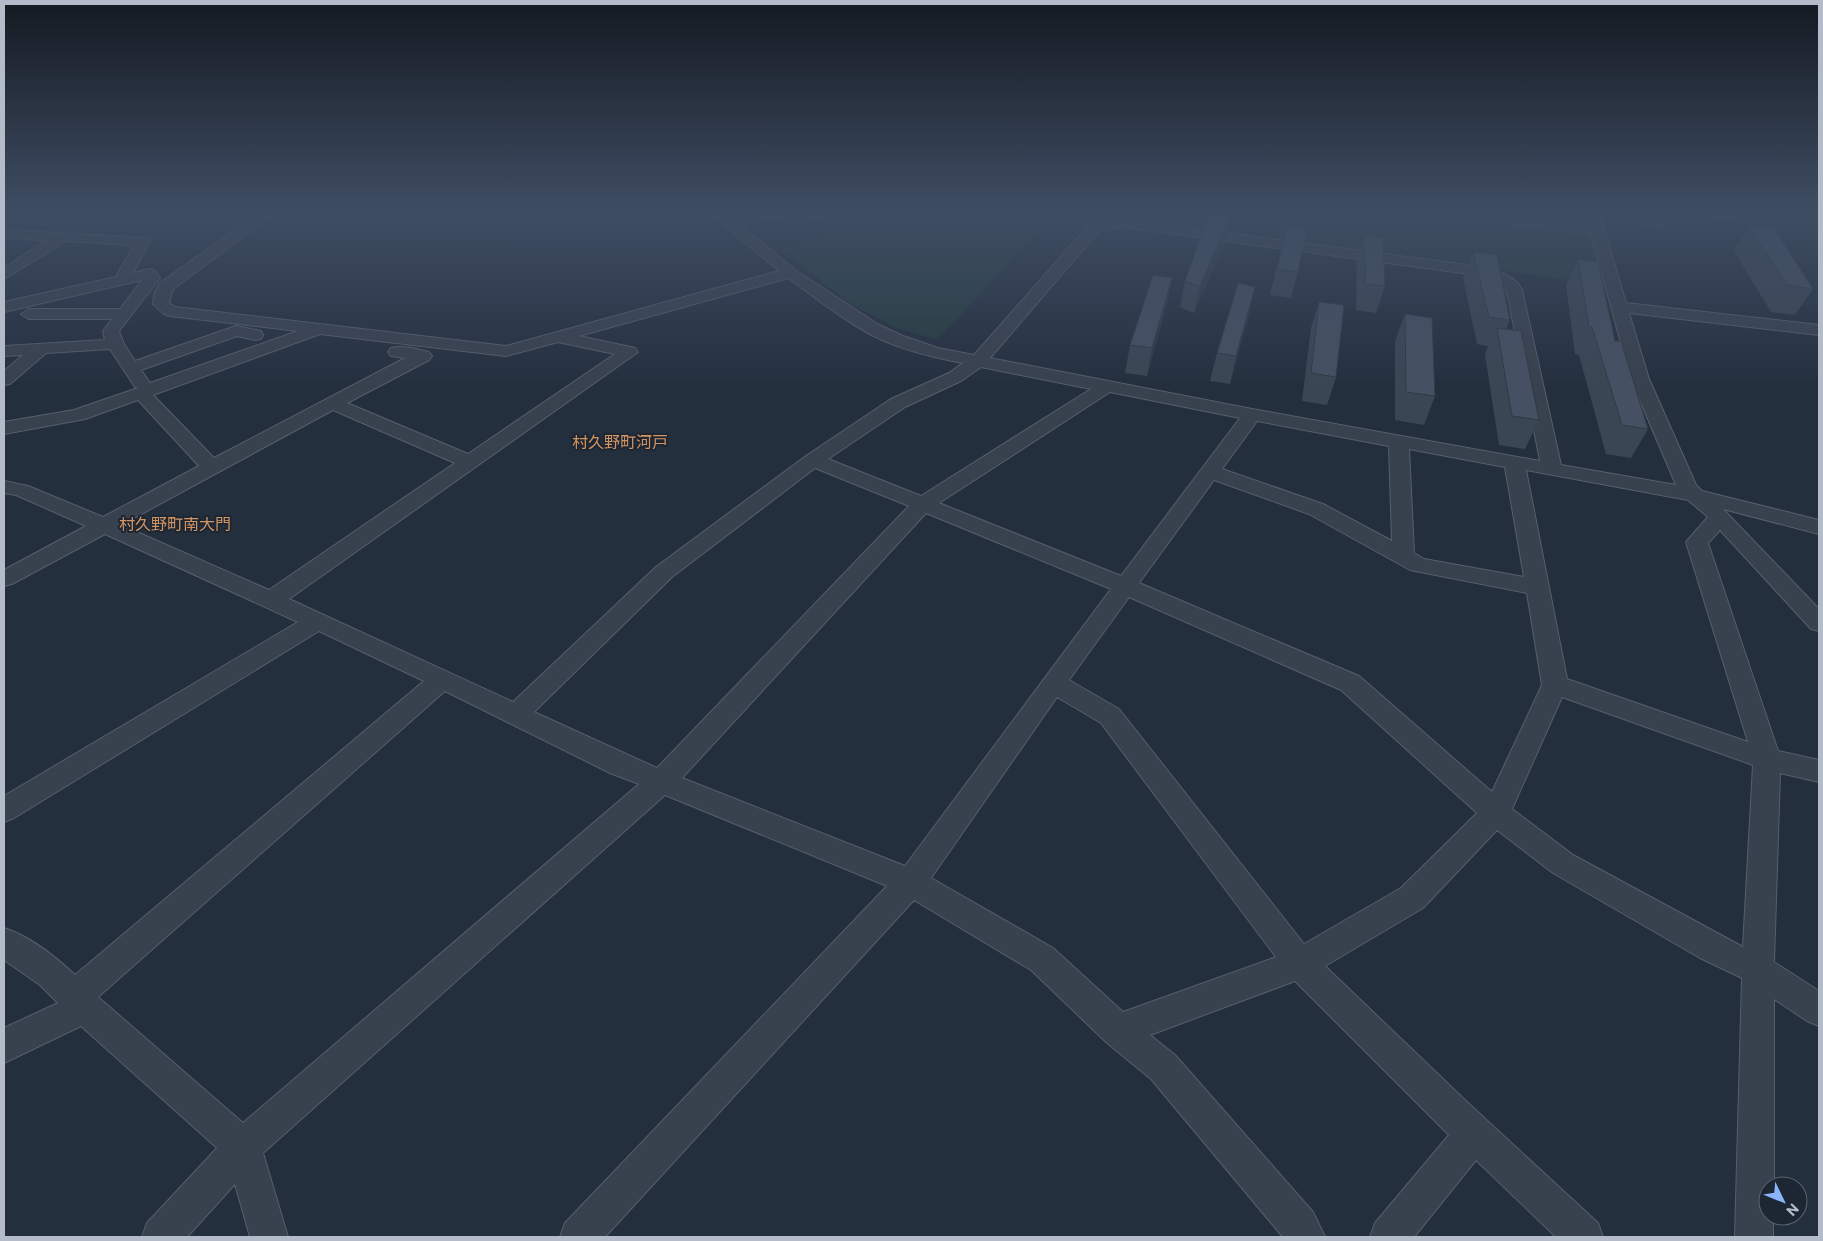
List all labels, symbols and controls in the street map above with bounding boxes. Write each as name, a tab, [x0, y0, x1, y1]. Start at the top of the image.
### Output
district label: 村久野町河戸	[572, 432, 668, 451]
district label: 村久野町南大門	[119, 514, 231, 533]
north arrow	[1758, 1176, 1808, 1226]
text: N	[1783, 1201, 1803, 1220]

